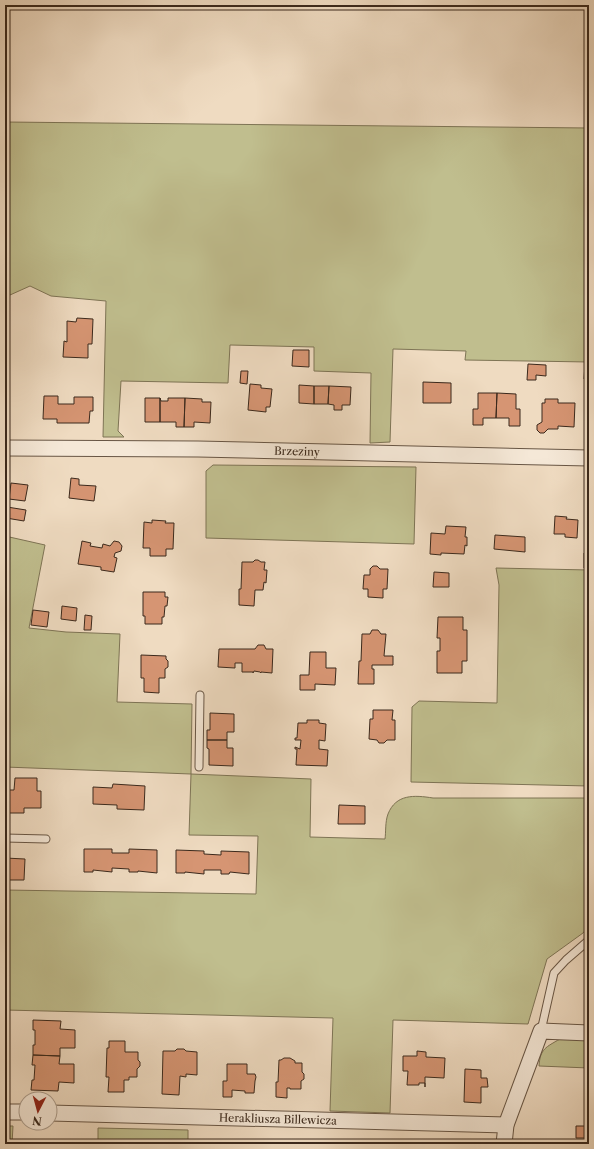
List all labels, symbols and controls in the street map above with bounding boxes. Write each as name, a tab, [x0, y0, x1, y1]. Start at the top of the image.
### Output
street label: Brzeziny	[274, 444, 321, 459]
north arrow	[18, 1091, 58, 1131]
street label: Herakliusza Billewicza	[219, 1110, 337, 1128]
text: N	[31, 1113, 42, 1128]

